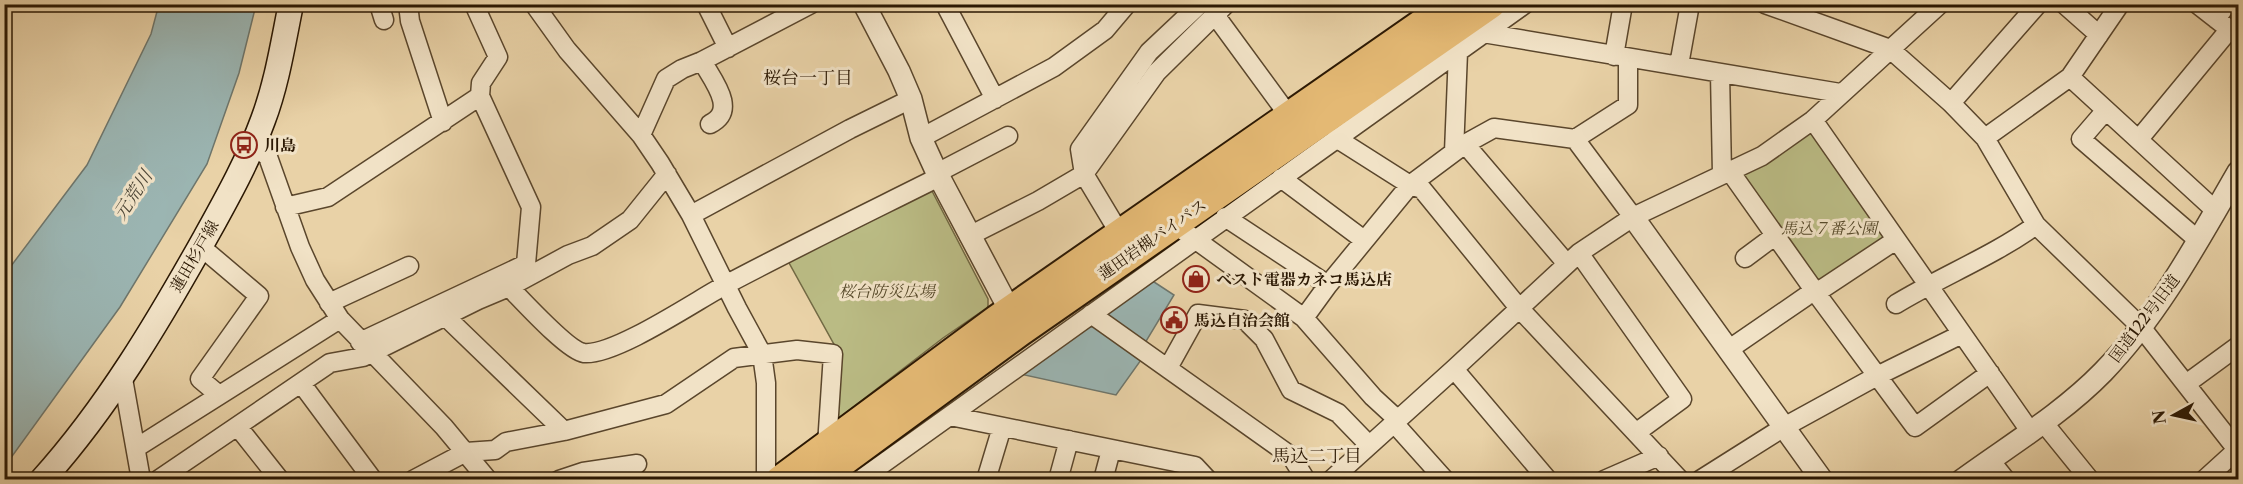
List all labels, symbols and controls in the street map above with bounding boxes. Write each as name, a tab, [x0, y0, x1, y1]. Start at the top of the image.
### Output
district label: 桜台一丁目	[763, 67, 853, 89]
bus stop icon: 川島	[229, 130, 259, 160]
place label: 川島	[264, 135, 296, 155]
water label: 元荒川	[109, 165, 158, 224]
street label: 蓮田岩槻バイパス	[1094, 194, 1210, 284]
street label: 蓮田杉戸線	[165, 216, 223, 296]
park label: 馬込７番公園	[1781, 218, 1880, 238]
shop icon: ベスト電器カネコ馬込店	[1181, 264, 1211, 294]
place label: ベスト電器カネコ馬込店	[1216, 269, 1392, 289]
street label: 国道122号旧道	[2104, 270, 2184, 366]
park label: 桜台防災広場	[839, 281, 937, 301]
public building icon: 馬込自治会館	[1159, 305, 1189, 335]
place label: 馬込自治会館	[1194, 310, 1290, 330]
north arrow	[2144, 385, 2204, 445]
text: N	[2148, 409, 2170, 425]
district label: 馬込二丁目	[1272, 445, 1362, 467]

